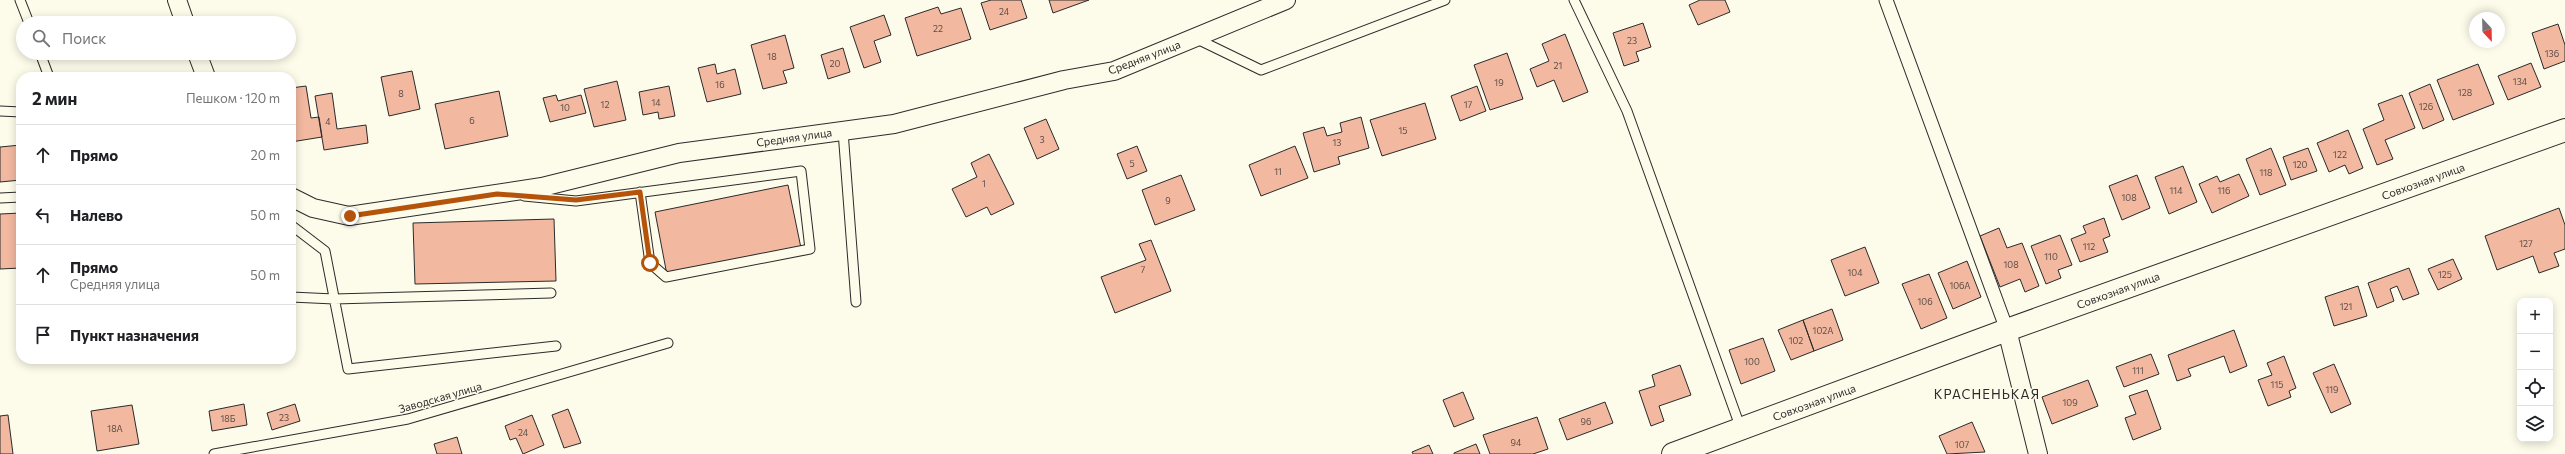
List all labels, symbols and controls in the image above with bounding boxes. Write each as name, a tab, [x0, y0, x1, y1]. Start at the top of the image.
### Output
house number: 24	[999, 6, 1010, 17]
north arrow	[2469, 12, 2505, 48]
search box	[16, 16, 296, 60]
house number: 22	[933, 23, 943, 34]
icon: search	[30, 27, 52, 49]
text: Поиск	[62, 29, 106, 47]
house number: 23	[1627, 35, 1637, 46]
street label: Средняя улица	[1106, 37, 1182, 77]
house number: 136	[2545, 48, 2559, 59]
house number: 18	[767, 51, 777, 62]
house number: 20	[830, 58, 841, 69]
house number: 21	[1554, 60, 1562, 71]
house number: 134	[2513, 76, 2528, 87]
house number: 19	[1494, 77, 1504, 88]
house number: 16	[715, 79, 725, 90]
house number: 128	[2458, 87, 2472, 98]
text: 2 мин	[32, 88, 77, 109]
house number: 8	[398, 88, 404, 99]
text: Пешком · 120 m	[186, 90, 280, 106]
house number: 14	[651, 97, 661, 108]
house number: 12	[601, 99, 609, 110]
house number: 17	[1464, 99, 1473, 110]
house number: 126	[2419, 101, 2433, 112]
house number: 10	[560, 102, 570, 113]
house number: 6	[469, 115, 475, 126]
house number: 4	[325, 116, 331, 127]
street label: Средняя улица	[755, 125, 833, 149]
house number: 15	[1398, 125, 1408, 136]
house number: 3	[1039, 134, 1045, 145]
house number: 13	[1333, 137, 1341, 148]
icon: ahead	[32, 144, 54, 166]
text: Прямо	[70, 146, 118, 164]
text: 20 m	[251, 147, 280, 163]
house number: 122	[2333, 149, 2347, 160]
house number: 5	[1129, 158, 1135, 169]
house number: 120	[2293, 159, 2307, 170]
street label: Совхозная улица	[2380, 160, 2466, 202]
house number: 11	[1274, 166, 1282, 177]
house number: 118	[2259, 167, 2273, 178]
house number: 1	[982, 178, 986, 189]
house number: 114	[2169, 185, 2183, 196]
house number: 116	[2217, 185, 2231, 196]
house number: 108	[2121, 192, 2137, 203]
house number: 9	[1165, 195, 1171, 206]
icon: left	[32, 204, 54, 226]
text: Налево	[70, 206, 123, 224]
text: 50 m	[250, 207, 280, 223]
route end	[341, 207, 359, 225]
house number: 127	[2519, 238, 2533, 249]
house number: 112	[2083, 241, 2095, 252]
house number: 110	[2044, 251, 2058, 262]
route start	[641, 254, 659, 272]
text: Прямо	[70, 258, 118, 276]
house number: 108	[2003, 259, 2019, 270]
icon: ahead	[32, 264, 54, 286]
house number: 7	[1141, 264, 1146, 275]
text: 50 m	[250, 267, 280, 283]
house number: 104	[1847, 267, 1863, 278]
street label: Совхозная улица	[2075, 269, 2161, 311]
house number: 125	[2438, 269, 2452, 280]
text: Средняя улица	[70, 276, 160, 292]
house number: 106А	[1949, 280, 1971, 291]
house number: 106	[1917, 296, 1933, 307]
map controls	[2517, 298, 2553, 442]
button: +	[2517, 298, 2553, 334]
house number: 121	[2340, 301, 2352, 312]
icon: arrive	[32, 324, 54, 346]
house number: 102А	[1813, 325, 1833, 336]
text: Пункт назначения	[70, 326, 199, 344]
button: −	[2517, 334, 2553, 370]
house number: 102	[1789, 335, 1803, 346]
house number: 100	[1744, 356, 1760, 367]
house number: 111	[2132, 365, 2144, 376]
button: locate	[2517, 370, 2553, 406]
street label: Заводская улица	[397, 379, 483, 415]
house number: 115	[2271, 379, 2283, 390]
street label: Совхозная улица	[1771, 381, 1857, 423]
house number: 119	[2325, 384, 2339, 395]
district label: КРАСНЕНЬКАЯ	[1934, 386, 2040, 402]
house number: 109	[2062, 397, 2078, 408]
button: layers	[2517, 406, 2553, 442]
house number: 23	[279, 412, 289, 423]
house number: 18Б	[221, 413, 236, 424]
house number: 96	[1581, 416, 1591, 427]
house number: 18А	[107, 423, 123, 434]
house number: 24	[518, 427, 529, 438]
house number: 94	[1511, 437, 1522, 448]
house number: 107	[1955, 439, 1969, 450]

